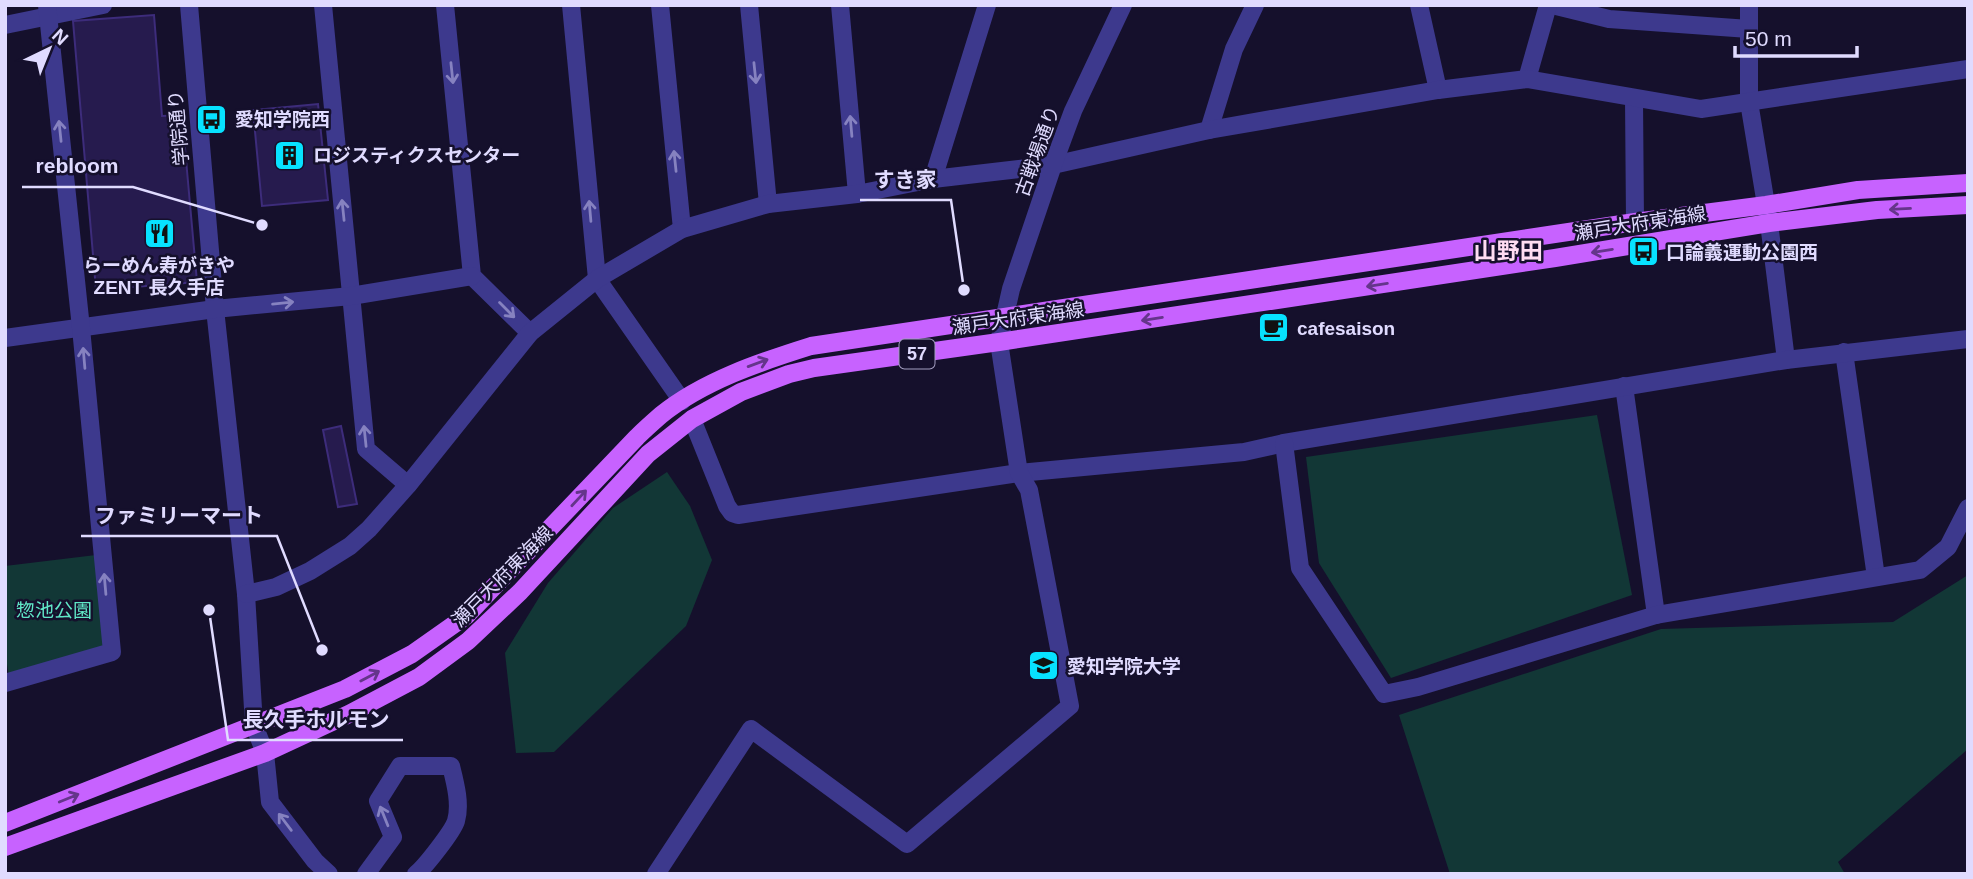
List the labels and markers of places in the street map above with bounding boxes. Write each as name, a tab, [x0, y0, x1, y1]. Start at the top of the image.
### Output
bus stop icon: 愛知学院西	[195, 102, 229, 136]
place label: 愛知学院西	[235, 109, 330, 130]
building icon: ロジスティクスセンター	[273, 138, 307, 172]
callout: rebloom	[22, 145, 133, 187]
place label: ロジスティクスセンター	[313, 145, 520, 166]
callout: すき家	[860, 158, 951, 200]
restaurant icon: らーめん寿がきや ZENT 長久手店	[142, 217, 176, 251]
bus stop icon: 口論義運動公園西	[1626, 235, 1660, 269]
place label: 口論義運動公園西	[1666, 242, 1818, 263]
place label: らーめん寿がきや ZENT 長久手店	[83, 255, 235, 298]
cafe icon: cafesaison	[1257, 311, 1291, 345]
place label: cafesaison	[1297, 318, 1395, 339]
callout: ファミリーマート	[81, 494, 277, 536]
school or university icon: 愛知学院大学	[1027, 649, 1061, 683]
place label: 愛知学院大学	[1067, 656, 1181, 677]
callout: 長久手ホルモン	[228, 698, 403, 740]

